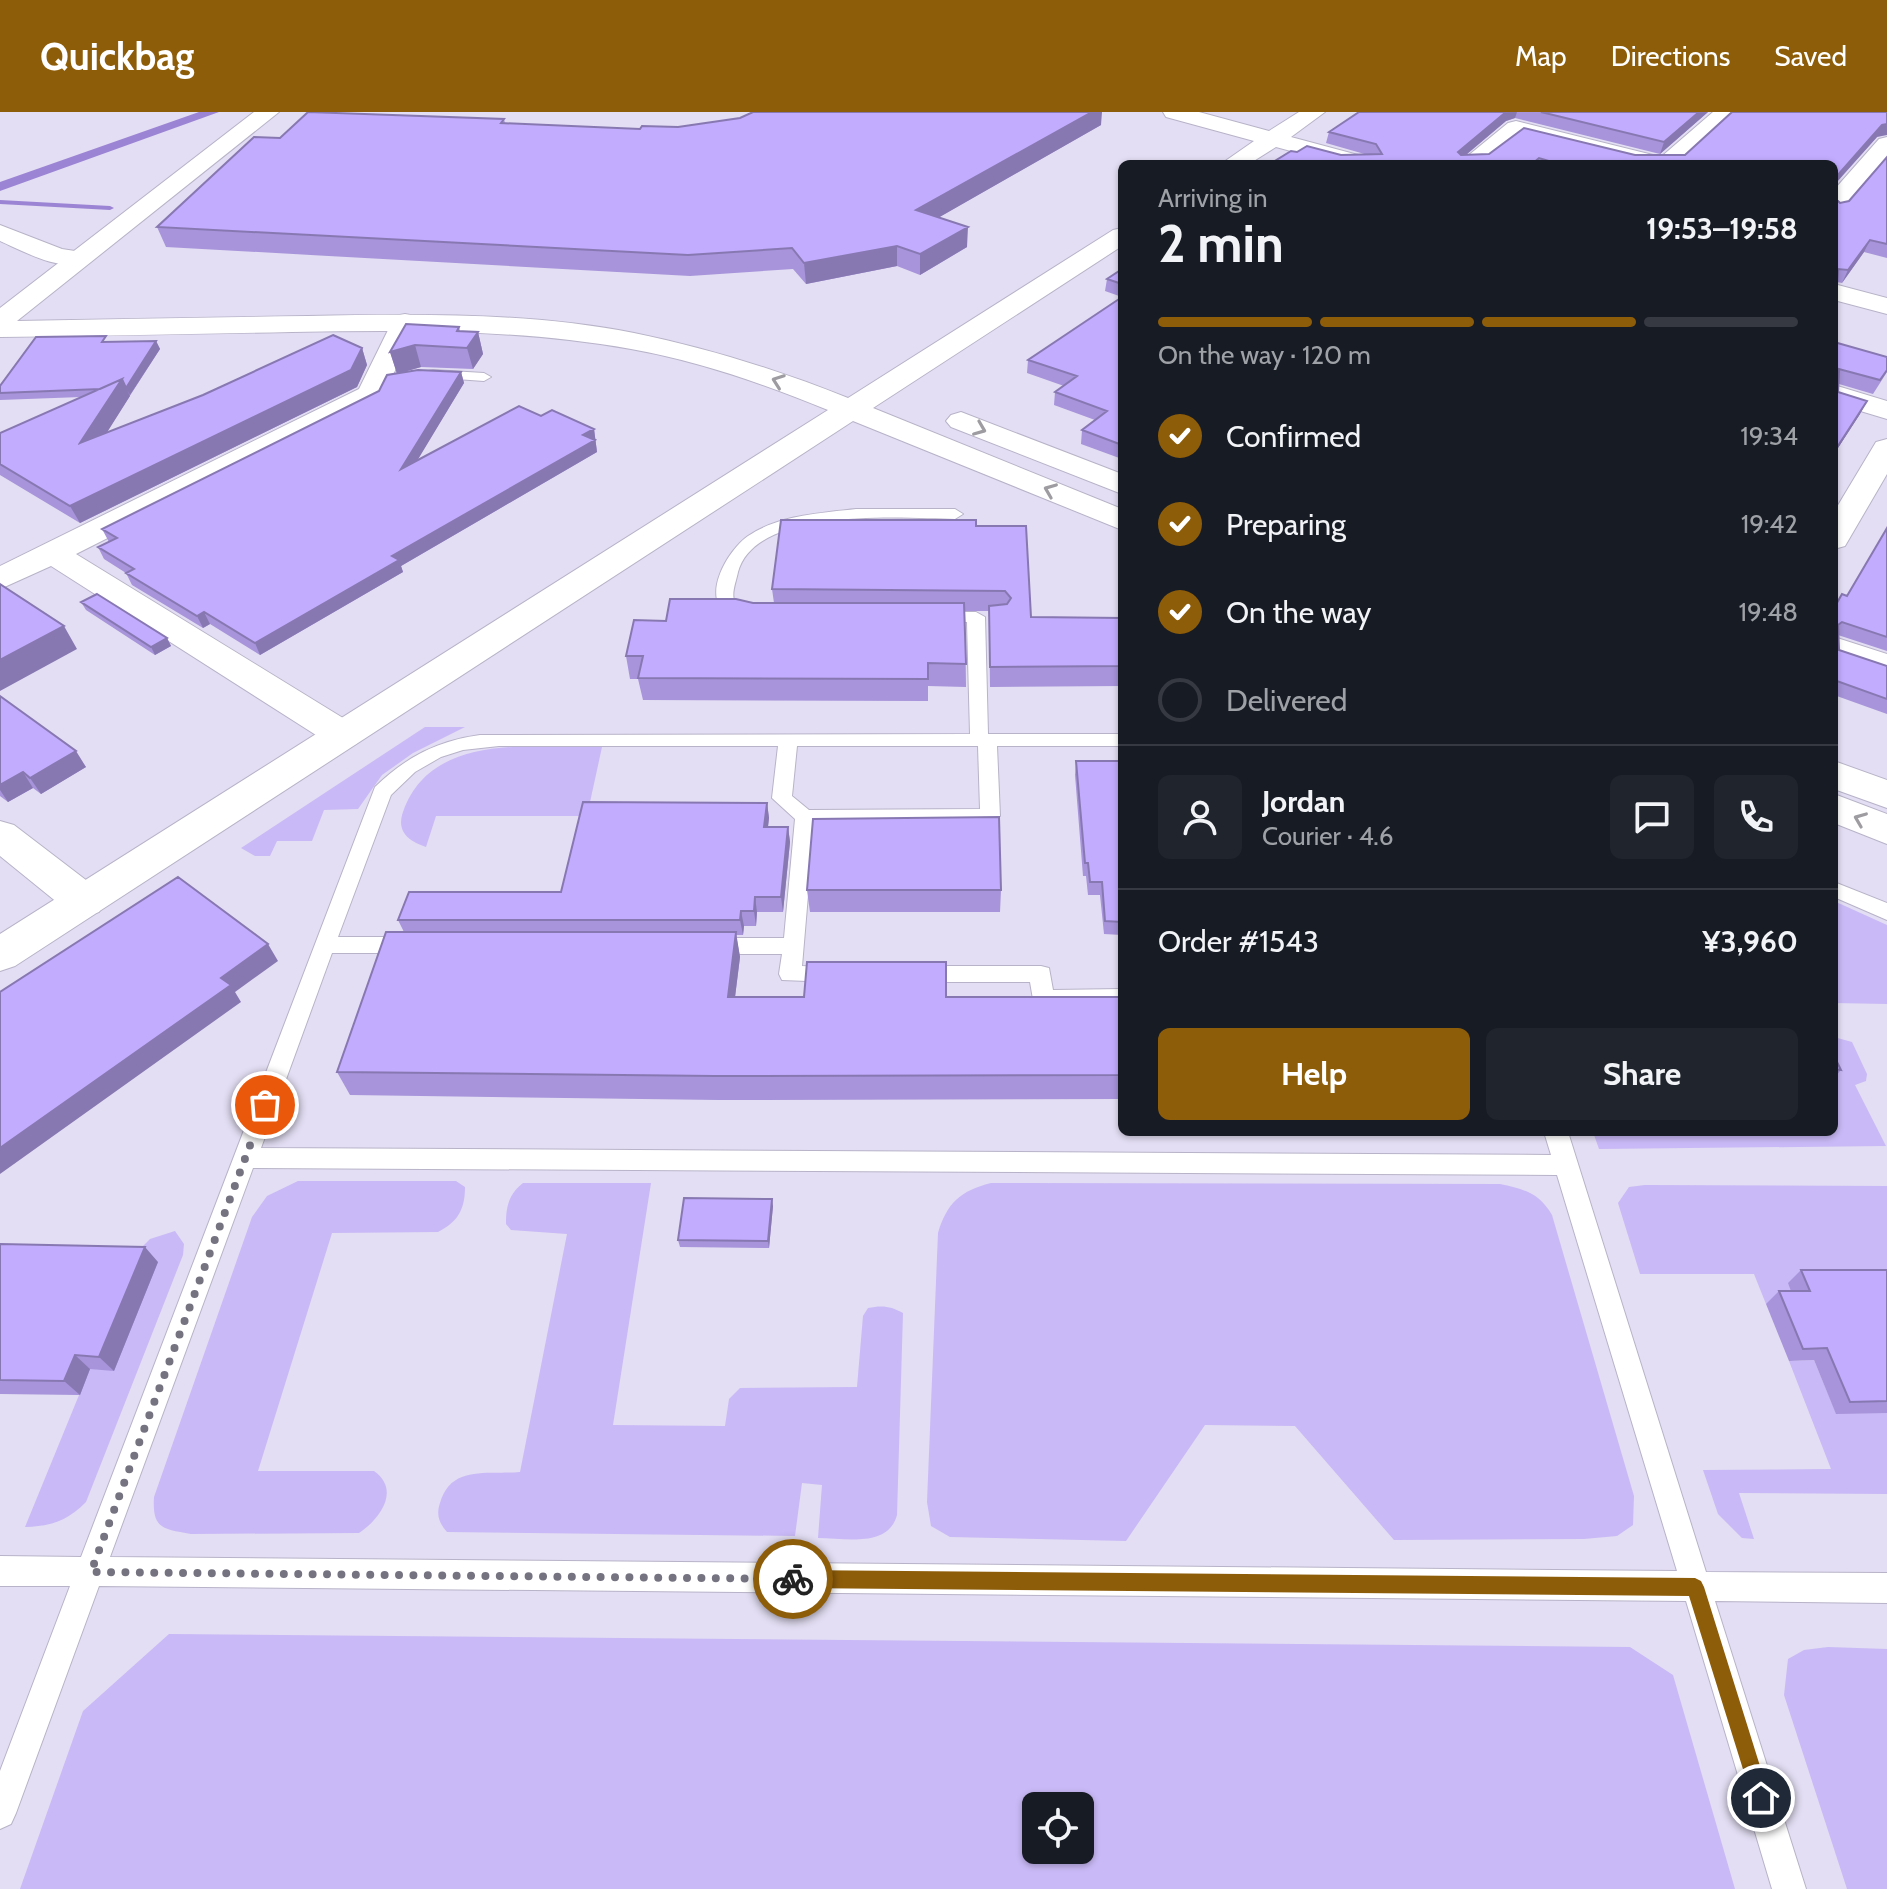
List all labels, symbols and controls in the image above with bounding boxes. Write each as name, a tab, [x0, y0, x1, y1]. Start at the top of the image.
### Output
text: Quickbag	[40, 33, 194, 80]
text: Map	[1515, 39, 1567, 73]
text: Directions	[1611, 39, 1730, 73]
text: Saved	[1774, 39, 1847, 73]
text: Arriving in	[1158, 182, 1268, 214]
text: 19:53–19:58	[1646, 210, 1798, 247]
text: 2 min	[1158, 212, 1284, 275]
text: On the way · 120 m	[1158, 339, 1371, 371]
one-way arrow	[772, 374, 786, 390]
icon: check	[1158, 414, 1202, 458]
text: Confirmed	[1226, 418, 1361, 455]
one-way arrow	[972, 419, 986, 436]
text: 19:34	[1740, 420, 1798, 452]
one-way arrow	[1044, 484, 1058, 500]
icon: check	[1158, 502, 1202, 546]
text: Preparing	[1226, 506, 1346, 543]
text: 19:42	[1741, 508, 1798, 540]
icon: check	[1158, 590, 1202, 634]
text: On the way	[1226, 594, 1371, 631]
text: 19:48	[1739, 596, 1798, 628]
text: Delivered	[1226, 682, 1347, 719]
button: person	[1158, 775, 1242, 859]
button: chat	[1610, 775, 1694, 859]
button: phone	[1714, 775, 1798, 859]
text: Jordan	[1262, 783, 1345, 820]
one-way arrow	[1854, 812, 1868, 829]
text: Courier · 4.6	[1262, 820, 1394, 852]
text: Order #1543	[1158, 923, 1319, 960]
text: ¥3,960	[1702, 923, 1798, 960]
button: Help	[1158, 1028, 1470, 1120]
button: Share	[1486, 1028, 1798, 1120]
pin	[231, 1071, 299, 1139]
icon: bag	[243, 1083, 287, 1127]
courier	[753, 1539, 833, 1619]
icon: bike	[771, 1557, 815, 1601]
pin	[1727, 1764, 1795, 1832]
icon: home	[1739, 1776, 1783, 1820]
map controls	[1022, 1792, 1094, 1864]
button: locate	[1022, 1792, 1094, 1864]

